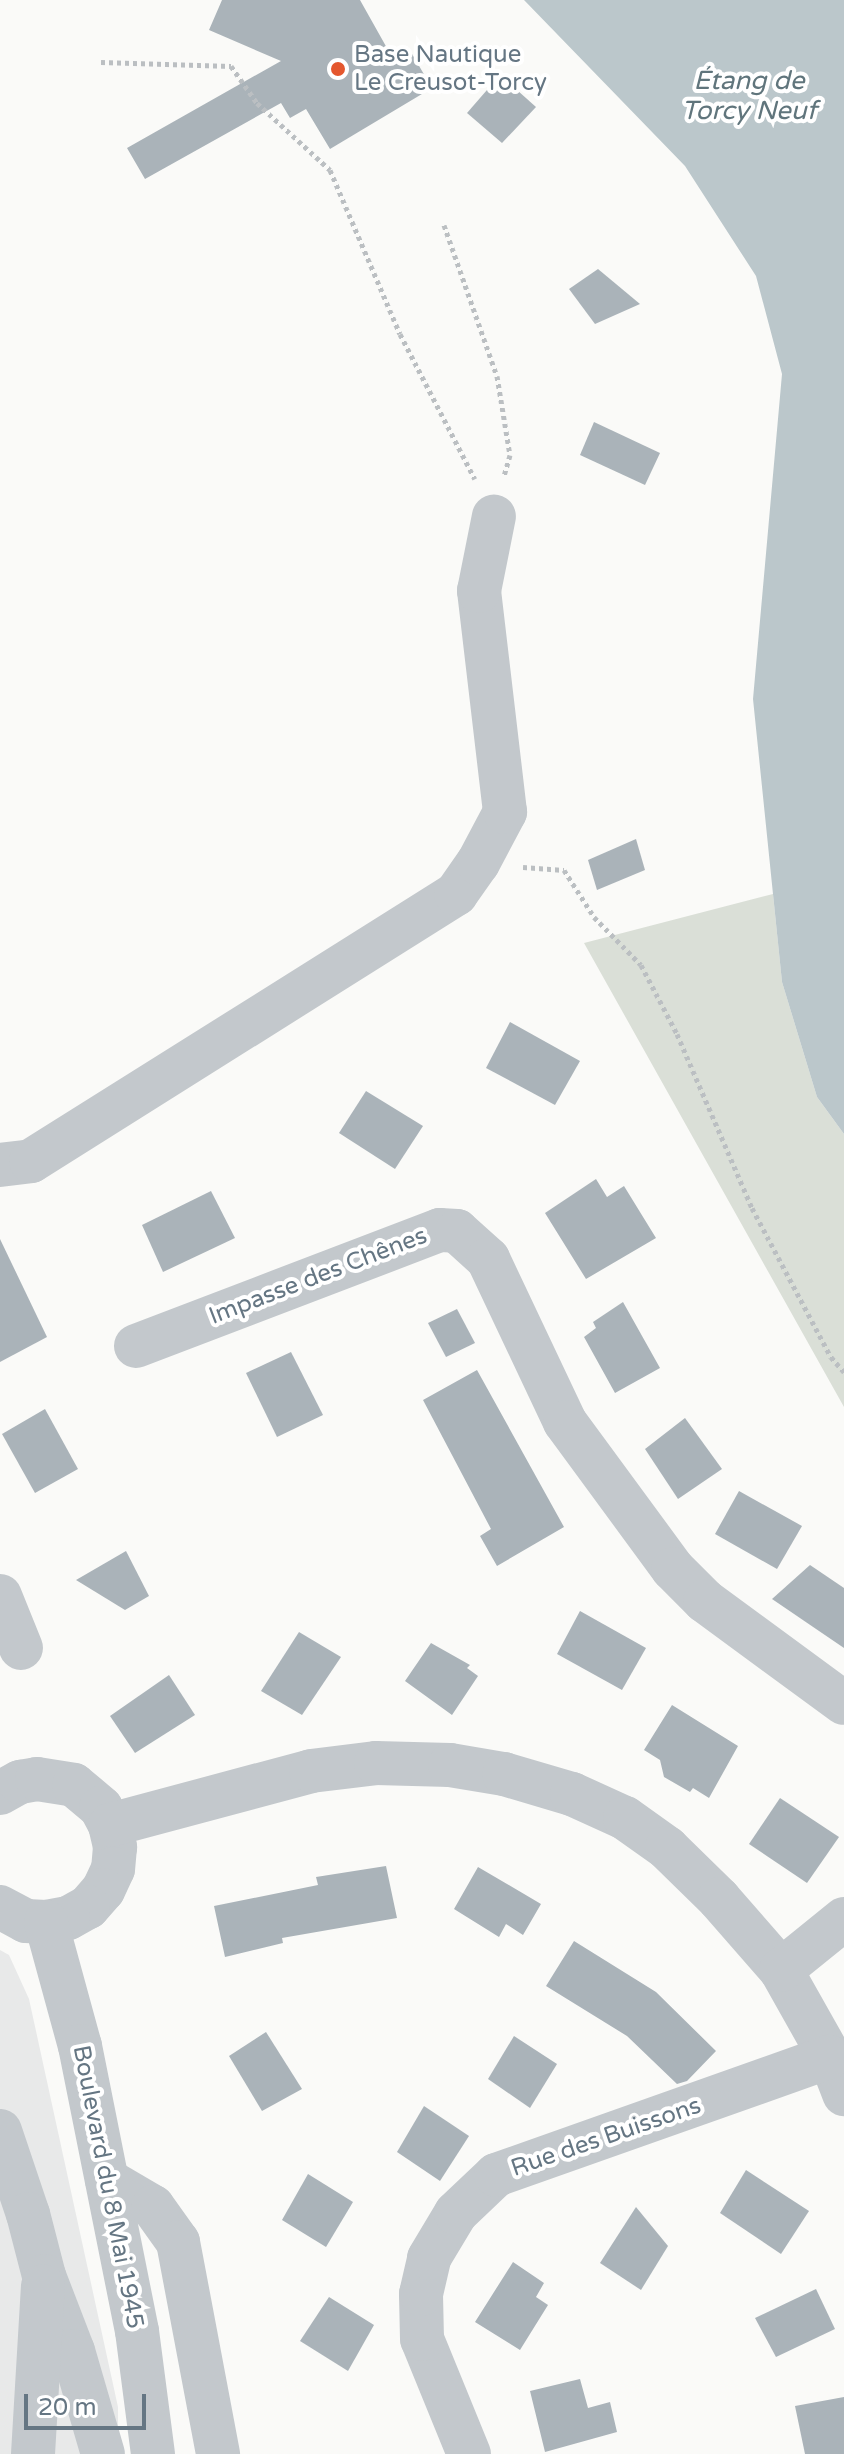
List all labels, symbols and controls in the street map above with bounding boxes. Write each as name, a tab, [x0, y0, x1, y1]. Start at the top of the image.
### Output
place label: Base Nautique Le Creusot-Torcy	[354, 41, 547, 97]
marker: Base Nautique Le Creusot-Torcy	[329, 60, 347, 78]
water label: Étang de Torcy Neuf	[681, 65, 817, 126]
street label: Impasse des Chênes	[205, 1221, 431, 1331]
street label: Boulevard du 8 Mai 1945	[66, 2043, 150, 2331]
street label: Rue des Buissons	[507, 2091, 705, 2183]
scale bar	[28, 2378, 150, 2428]
text: 20 m	[38, 2393, 96, 2422]

